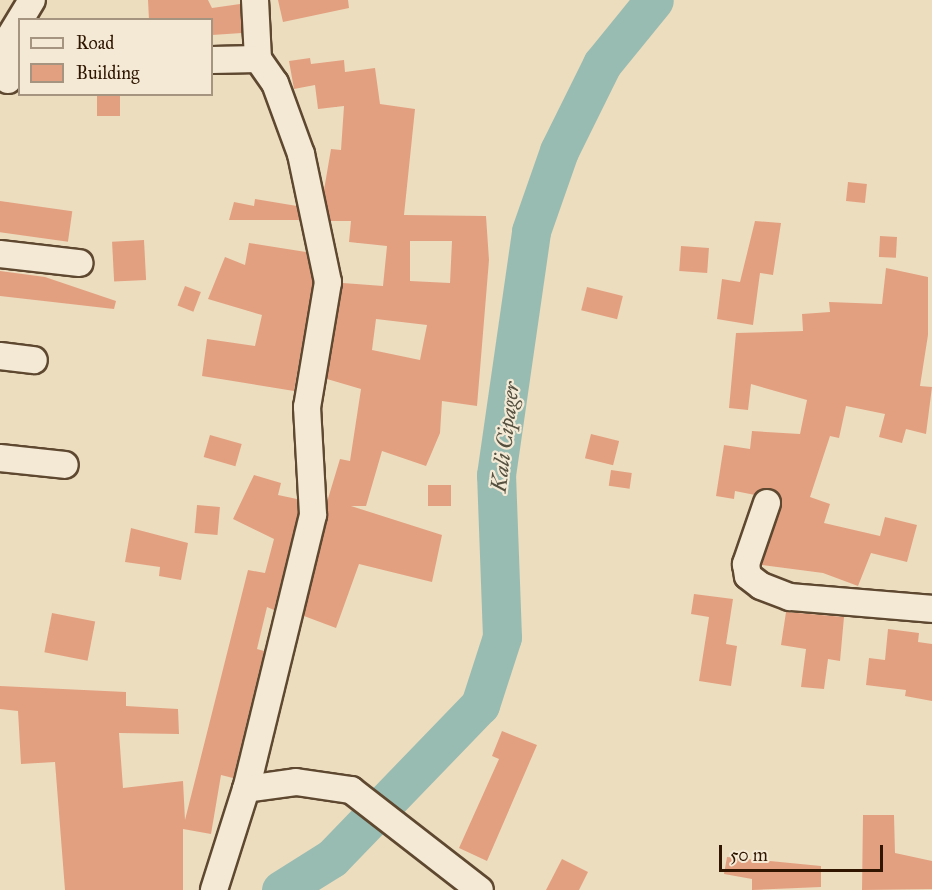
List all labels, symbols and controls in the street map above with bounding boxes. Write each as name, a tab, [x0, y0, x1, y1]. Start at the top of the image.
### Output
legend	[18, 18, 213, 96]
text: Road	[76, 32, 114, 54]
text: Building	[76, 62, 139, 84]
water label: Kali Cipager	[485, 380, 525, 494]
scale bar	[722, 833, 886, 871]
text: 50 m	[730, 844, 768, 866]

